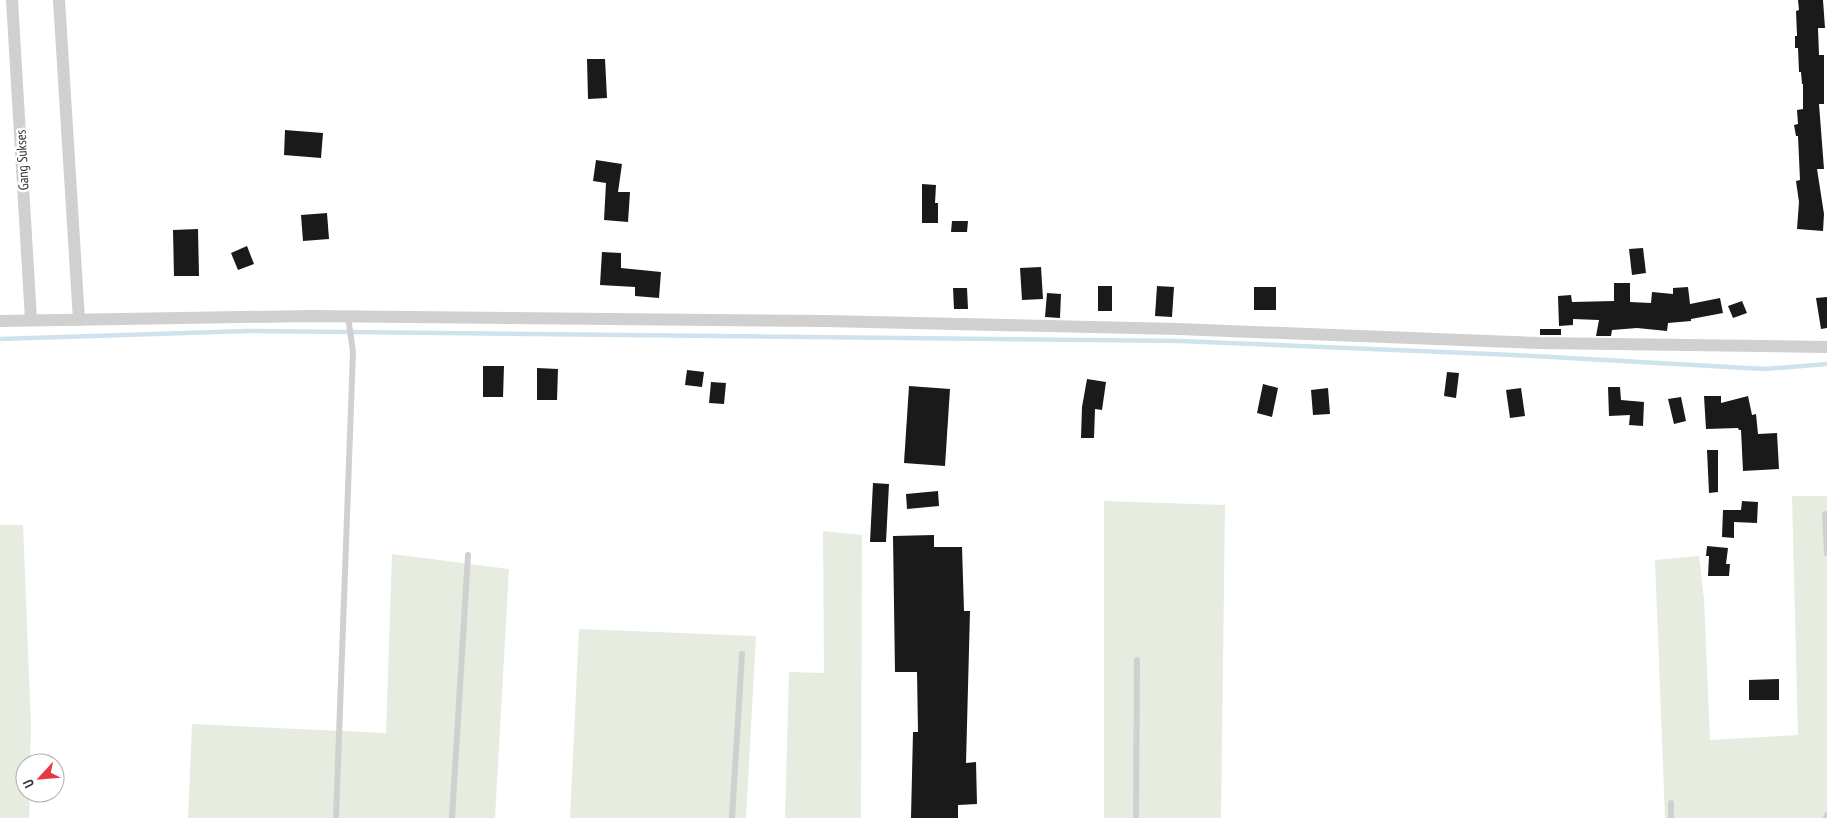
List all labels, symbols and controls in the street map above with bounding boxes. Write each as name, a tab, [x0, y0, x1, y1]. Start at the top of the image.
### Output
street label: Gang Sukses	[11, 129, 33, 191]
north arrow	[15, 753, 65, 803]
text: U	[19, 777, 38, 791]

